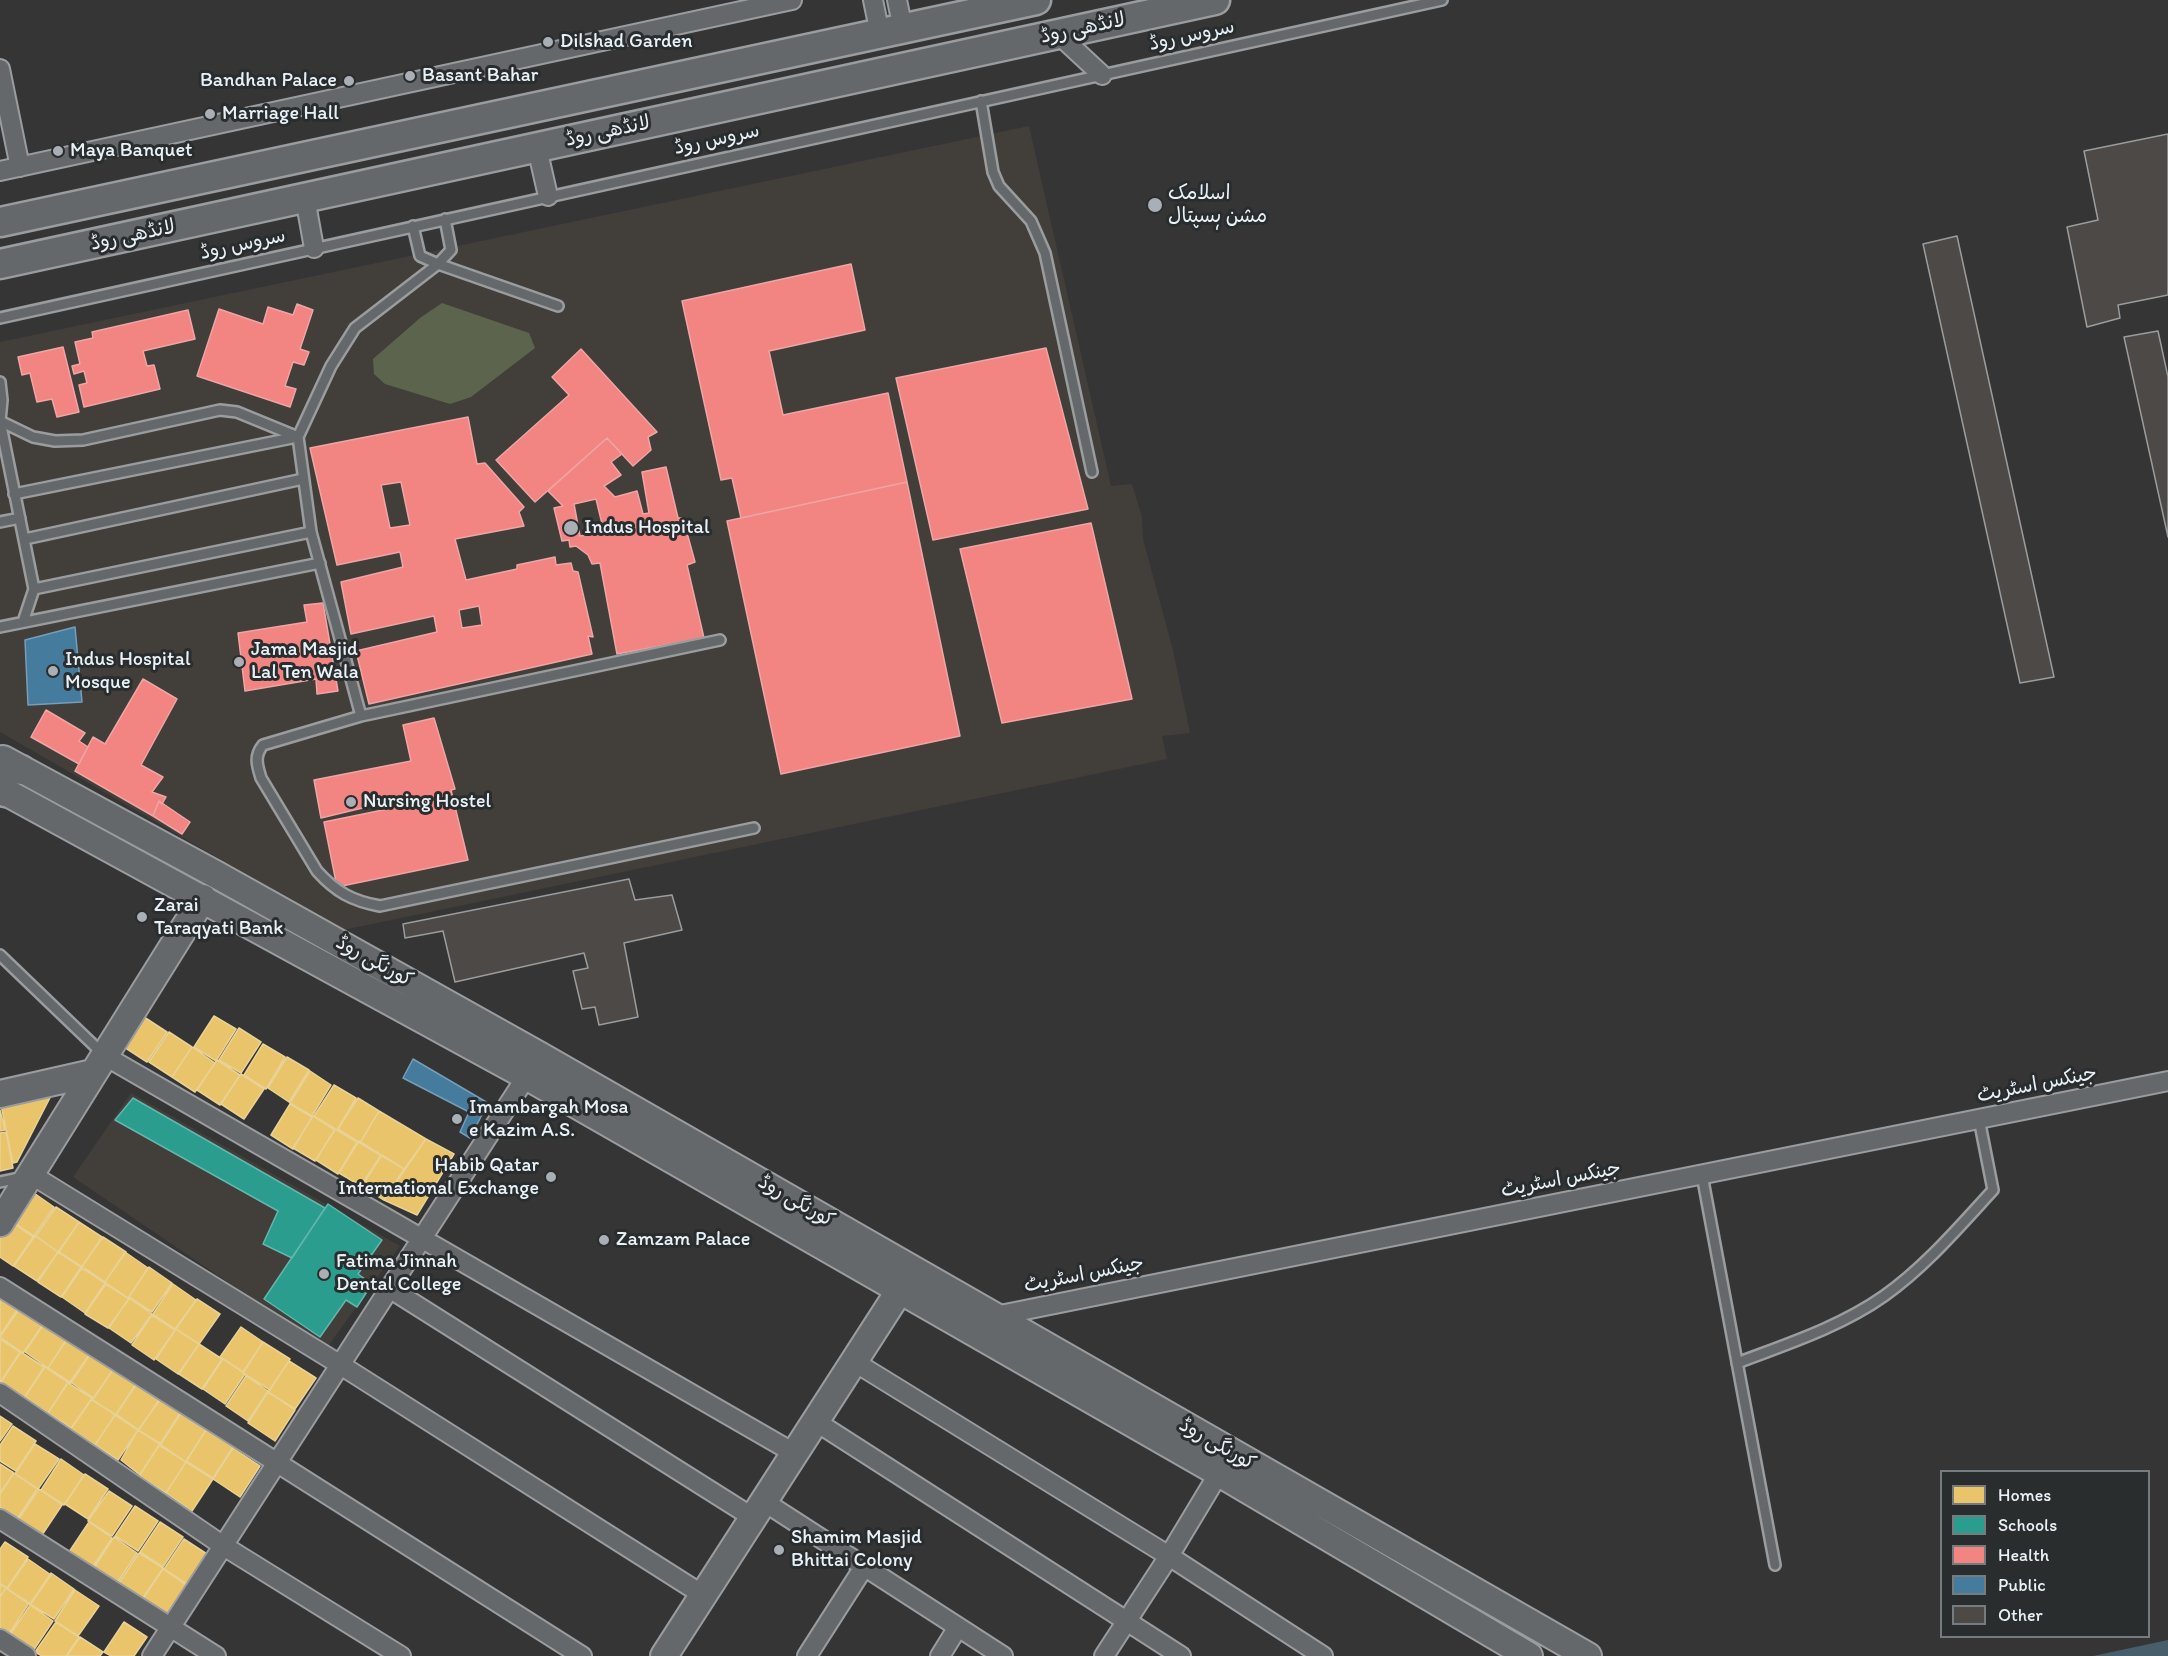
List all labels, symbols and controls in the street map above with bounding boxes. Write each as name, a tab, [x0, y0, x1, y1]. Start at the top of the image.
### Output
street label: لانڈھی روڈ	[1039, 8, 1127, 50]
street label: سروس روڈ	[1147, 15, 1237, 57]
place label: Dilshad Garden	[560, 30, 693, 54]
marker: Dilshad Garden	[541, 35, 555, 49]
place label: Basant Bahar	[422, 64, 538, 88]
place label: Bandhan Palace	[200, 69, 337, 93]
marker: Basant Bahar	[403, 69, 417, 83]
marker: Bandhan Palace	[342, 74, 356, 88]
place label: Marriage Hall	[222, 102, 339, 126]
marker: Marriage Hall	[203, 107, 217, 121]
street label: لانڈھی روڈ	[564, 111, 652, 153]
street label: سروس روڈ	[672, 119, 762, 161]
place label: Maya Banquet	[70, 139, 193, 163]
marker: Maya Banquet	[51, 144, 65, 158]
place label: اسلامک مشن ہسپتال	[1168, 182, 1267, 229]
marker: اسلامک مشن ہسپتال	[1146, 196, 1164, 214]
street label: لانڈھی روڈ	[89, 215, 177, 257]
street label: سروس روڈ	[198, 224, 288, 266]
place label: Indus Hospital	[584, 516, 710, 540]
marker: Indus Hospital	[562, 519, 580, 537]
place label: Jama Masjid Lal Ten Wala	[251, 638, 359, 685]
place label: Indus Hospital Mosque	[65, 648, 191, 695]
marker: Jama Masjid Lal Ten Wala	[232, 655, 246, 669]
marker: Indus Hospital Mosque	[46, 664, 60, 678]
place label: Nursing Hostel	[363, 790, 491, 814]
marker: Nursing Hostel	[344, 795, 358, 809]
place label: Zarai Taraqyati Bank	[154, 894, 283, 941]
marker: Zarai Taraqyati Bank	[135, 910, 149, 924]
street label: کورنگی روڈ	[331, 931, 417, 993]
street label: جینکس اسٹریٹ	[1975, 1062, 2099, 1108]
place label: Imambargah Mosa e Kazim A.S.	[469, 1096, 628, 1143]
marker: Imambargah Mosa e Kazim A.S.	[450, 1112, 464, 1126]
place label: Habib Qatar International Exchange	[338, 1154, 539, 1201]
street label: جینکس اسٹریٹ	[1499, 1157, 1623, 1203]
marker: Habib Qatar International Exchange	[544, 1170, 558, 1184]
street label: کورنگی روڈ	[753, 1171, 839, 1233]
place label: Zamzam Palace	[616, 1228, 750, 1252]
marker: Zamzam Palace	[597, 1233, 611, 1247]
place label: Fatima Jinnah Dental College	[336, 1250, 461, 1297]
street label: جینکس اسٹریٹ	[1022, 1252, 1146, 1298]
marker: Fatima Jinnah Dental College	[317, 1267, 331, 1281]
street label: کورنگی روڈ	[1174, 1414, 1260, 1476]
legend	[1940, 1470, 2150, 1638]
text: Homes	[1998, 1484, 2051, 1506]
text: Schools	[1998, 1514, 2057, 1536]
place label: Shamim Masjid Bhittai Colony	[791, 1526, 922, 1573]
marker: Shamim Masjid Bhittai Colony	[772, 1543, 786, 1557]
text: Health	[1998, 1544, 2049, 1566]
text: Public	[1998, 1574, 2046, 1596]
text: Other	[1998, 1604, 2043, 1626]

